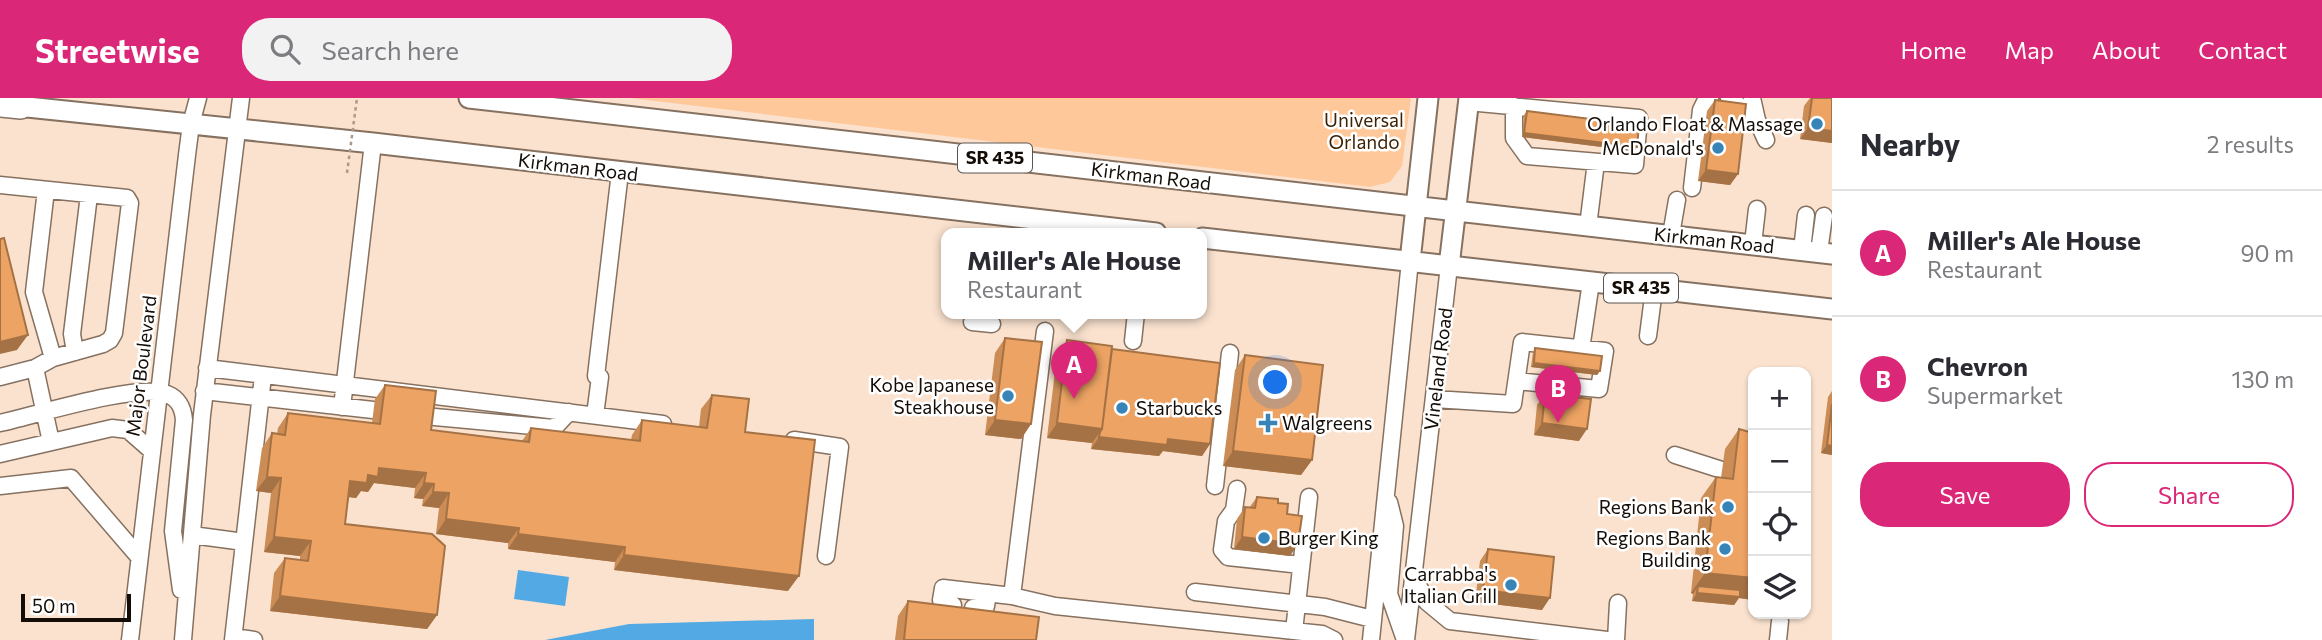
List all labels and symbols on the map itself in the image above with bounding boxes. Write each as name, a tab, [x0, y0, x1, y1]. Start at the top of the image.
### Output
park label: Universal Orlando	[1324, 108, 1404, 153]
place label: Orlando Float & Massage	[1587, 112, 1803, 135]
marker: Orlando Float & Massage	[1809, 116, 1825, 132]
place label: McDonald's	[1602, 136, 1704, 159]
marker: McDonald's	[1710, 140, 1726, 156]
road number: SR 435	[958, 144, 1032, 172]
street label: Kirkman Road	[517, 148, 639, 185]
street label: Kirkman Road	[1090, 157, 1212, 194]
street label: Kirkman Road	[1653, 222, 1775, 257]
road number: SR 435	[1604, 274, 1678, 302]
street label: Major Boulevard	[120, 294, 161, 438]
street label: Vineland Road	[1419, 306, 1456, 432]
pin: A	[1051, 341, 1097, 399]
your location	[1258, 365, 1292, 399]
pin: B	[1535, 365, 1581, 423]
place label: Kobe Japanese Steakhouse	[869, 373, 994, 418]
marker: Kobe Japanese Steakhouse	[1000, 388, 1016, 404]
place label: Starbucks	[1136, 396, 1222, 419]
marker: Starbucks	[1114, 400, 1130, 416]
place label: Walgreens	[1282, 411, 1372, 434]
marker: Walgreens	[1260, 415, 1276, 431]
place label: Regions Bank	[1599, 495, 1714, 518]
marker: Regions Bank	[1720, 499, 1736, 515]
place label: Burger King	[1278, 526, 1379, 549]
place label: Regions Bank Building	[1596, 526, 1711, 571]
marker: Burger King	[1256, 530, 1272, 546]
marker: Regions Bank Building	[1717, 541, 1733, 557]
place label: Carrabba's Italian Grill	[1404, 562, 1497, 607]
marker: Carrabba's Italian Grill	[1503, 577, 1519, 593]
scale bar	[21, 591, 131, 623]

